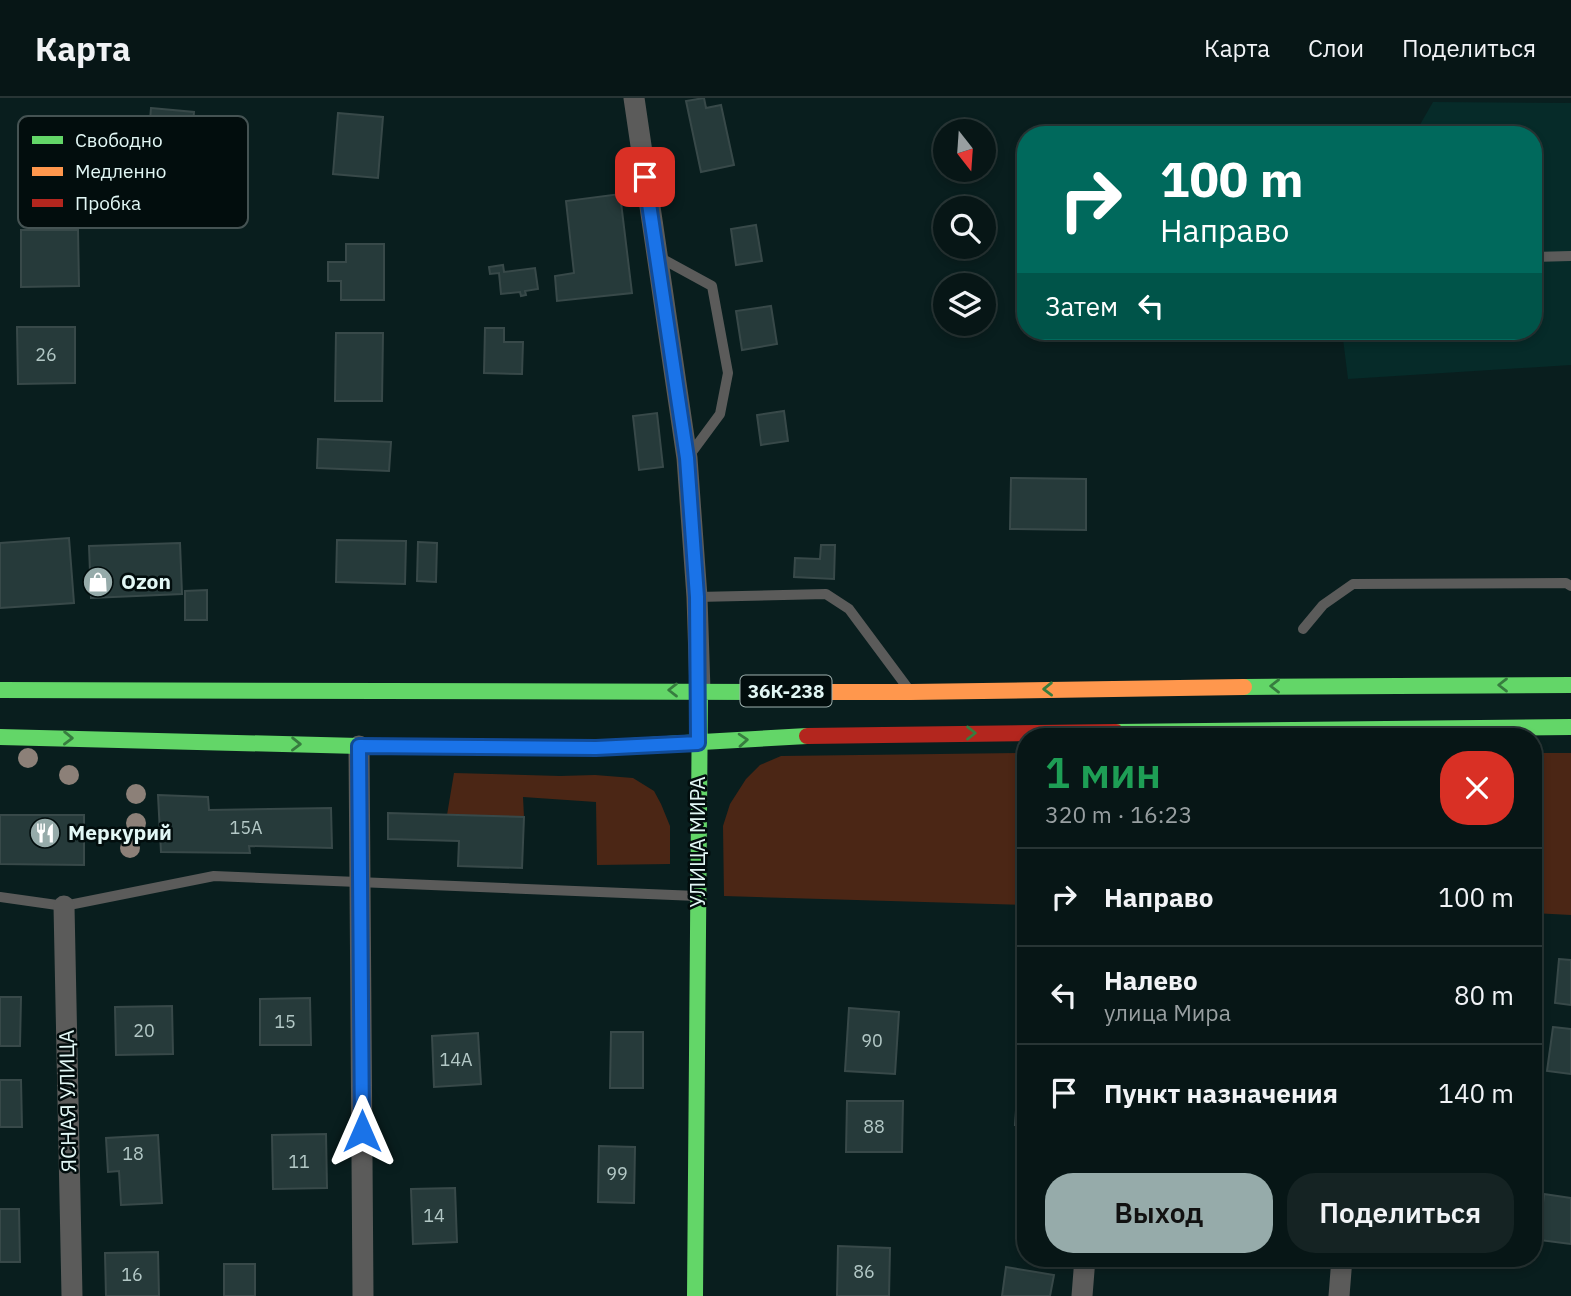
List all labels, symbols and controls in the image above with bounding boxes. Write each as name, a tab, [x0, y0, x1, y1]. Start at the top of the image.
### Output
text: Карта	[35, 27, 131, 70]
text: Карта	[1204, 32, 1270, 64]
text: Слои	[1308, 32, 1364, 64]
text: Поделиться	[1402, 32, 1536, 64]
legend	[18, 116, 248, 228]
north arrow	[933, 119, 996, 182]
map controls	[933, 119, 996, 336]
text: Свободно	[75, 128, 163, 152]
pin	[615, 147, 675, 207]
text: 100 m	[1160, 147, 1304, 210]
icon: right	[1045, 154, 1136, 245]
icon: arrive	[626, 158, 664, 196]
text: Медленно	[75, 159, 166, 183]
text: Пробка	[75, 191, 141, 215]
button: search	[933, 196, 996, 259]
text: Направо	[1160, 209, 1289, 251]
button: layers	[933, 273, 996, 336]
icon: left	[1132, 287, 1170, 325]
text: Затем	[1045, 289, 1118, 323]
house number: 26	[35, 343, 57, 366]
shop icon: Ozon	[81, 565, 115, 599]
place label: Ozon	[121, 567, 171, 595]
road number: 36К-238	[740, 676, 832, 706]
one-way arrow	[1497, 677, 1508, 693]
one-way arrow	[1270, 678, 1280, 694]
one-way arrow	[1042, 681, 1053, 696]
one-way arrow	[668, 683, 679, 698]
one-way arrow	[965, 726, 976, 741]
one-way arrow	[63, 731, 74, 746]
one-way arrow	[738, 733, 749, 748]
one-way arrow	[290, 737, 301, 752]
text: 1 мин	[1045, 745, 1161, 800]
button: close	[1440, 751, 1514, 825]
street label: УЛИЦА МИРА	[683, 776, 711, 908]
text: 320 m · 16:23	[1045, 799, 1192, 829]
restaurant icon: Меркурий	[28, 816, 62, 850]
house number: 15А	[229, 816, 263, 839]
place label: Меркурий	[68, 818, 172, 846]
icon: right	[1045, 878, 1083, 916]
text: Направо	[1104, 880, 1213, 914]
text: 100 m	[1438, 880, 1514, 914]
text: Налево	[1104, 963, 1198, 997]
icon: left	[1045, 976, 1083, 1014]
text: 80 m	[1454, 978, 1514, 1012]
text: улица Мира	[1104, 997, 1231, 1027]
house number: 15	[274, 1010, 296, 1033]
house number: 20	[133, 1019, 155, 1042]
street label: ЯСНАЯ УЛИЦА	[52, 1029, 82, 1173]
house number: 90	[861, 1029, 883, 1052]
house number: 14А	[439, 1048, 473, 1071]
icon: arrive	[1045, 1074, 1083, 1112]
text: Пункт назначения	[1104, 1076, 1338, 1110]
text: 140 m	[1438, 1076, 1514, 1110]
position arrow	[325, 1094, 399, 1168]
house number: 88	[863, 1115, 885, 1138]
house number: 18	[122, 1142, 144, 1165]
house number: 11	[288, 1150, 310, 1173]
house number: 99	[606, 1162, 628, 1185]
button: Выход	[1045, 1173, 1273, 1253]
button: Поделиться	[1287, 1173, 1514, 1253]
house number: 14	[423, 1204, 445, 1227]
house number: 86	[853, 1260, 875, 1283]
house number: 16	[121, 1263, 143, 1286]

